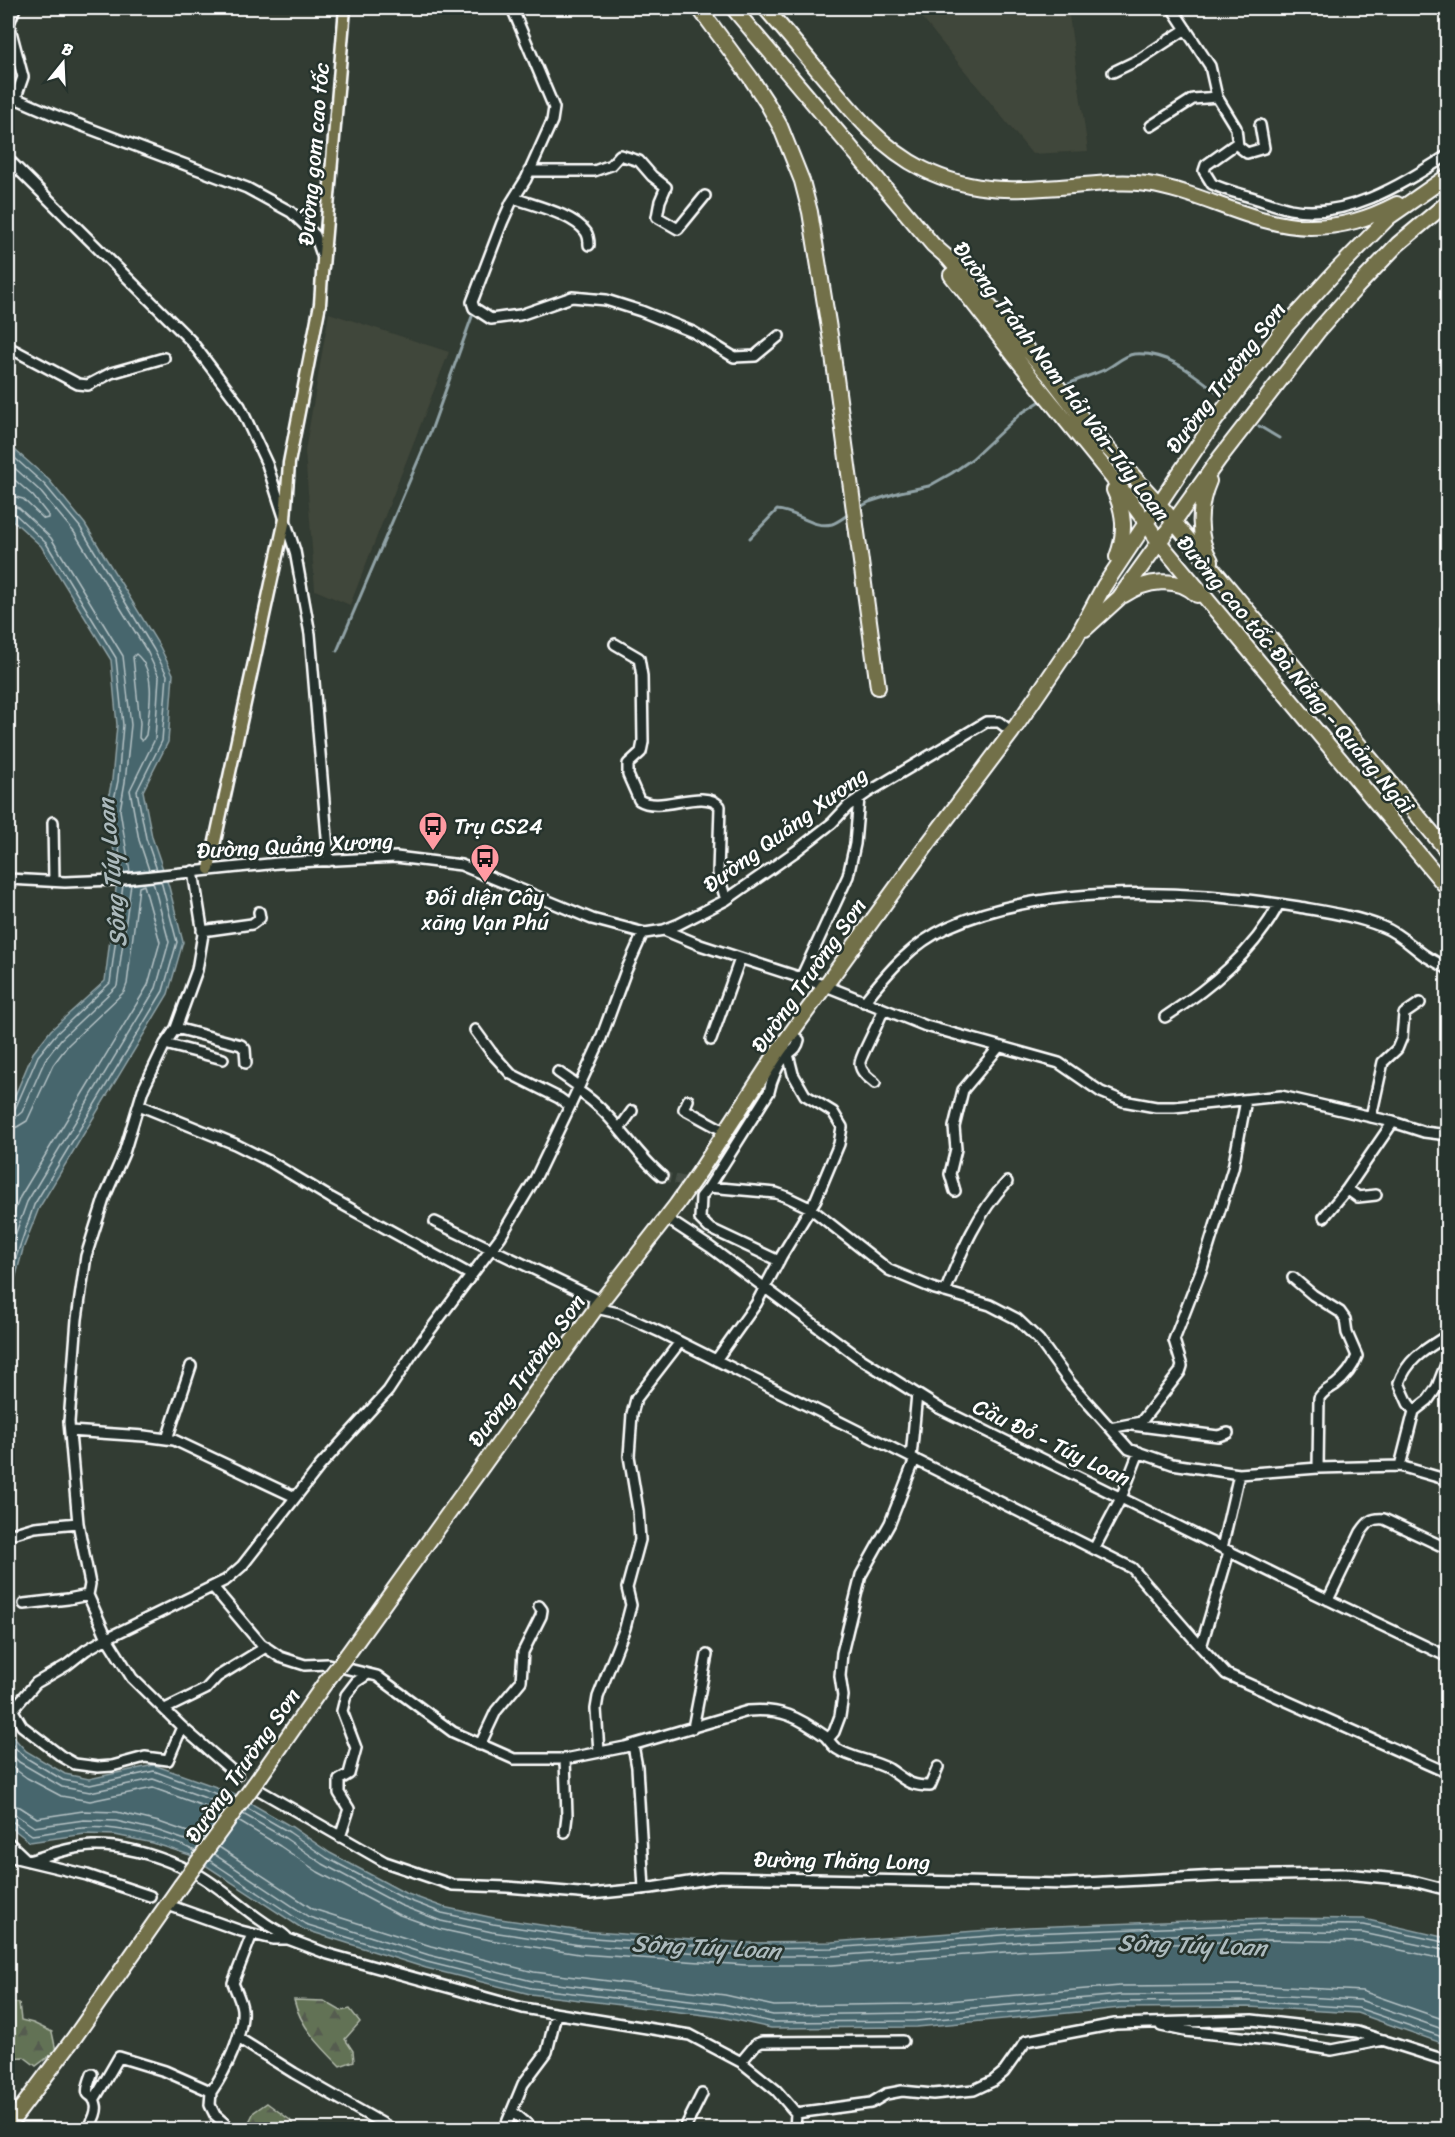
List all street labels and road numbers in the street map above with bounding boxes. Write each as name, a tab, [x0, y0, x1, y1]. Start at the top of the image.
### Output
street label: Đường gom cao tốc	[286, 61, 341, 247]
street label: Đường Tránh Nam Hải Vân-Túy Loan	[943, 232, 1181, 530]
street label: Đường Trường Sơn	[1155, 293, 1296, 462]
street label: Đường cao tốc Đà Nẵng - Quảng Ngãi	[1167, 526, 1425, 824]
street label: Đường Quảng Xương	[694, 756, 876, 903]
street label: Đường Quảng Xương	[196, 821, 394, 870]
street label: Đường Trường Sơn	[740, 889, 877, 1061]
street label: Đường Trường Sơn	[457, 1285, 596, 1456]
street label: Cầu Đỏ - Túy Loan	[966, 1387, 1138, 1498]
street label: Đường Trường Sơn	[174, 1679, 311, 1851]
street label: Đường Thăng Long	[753, 1839, 931, 1882]

